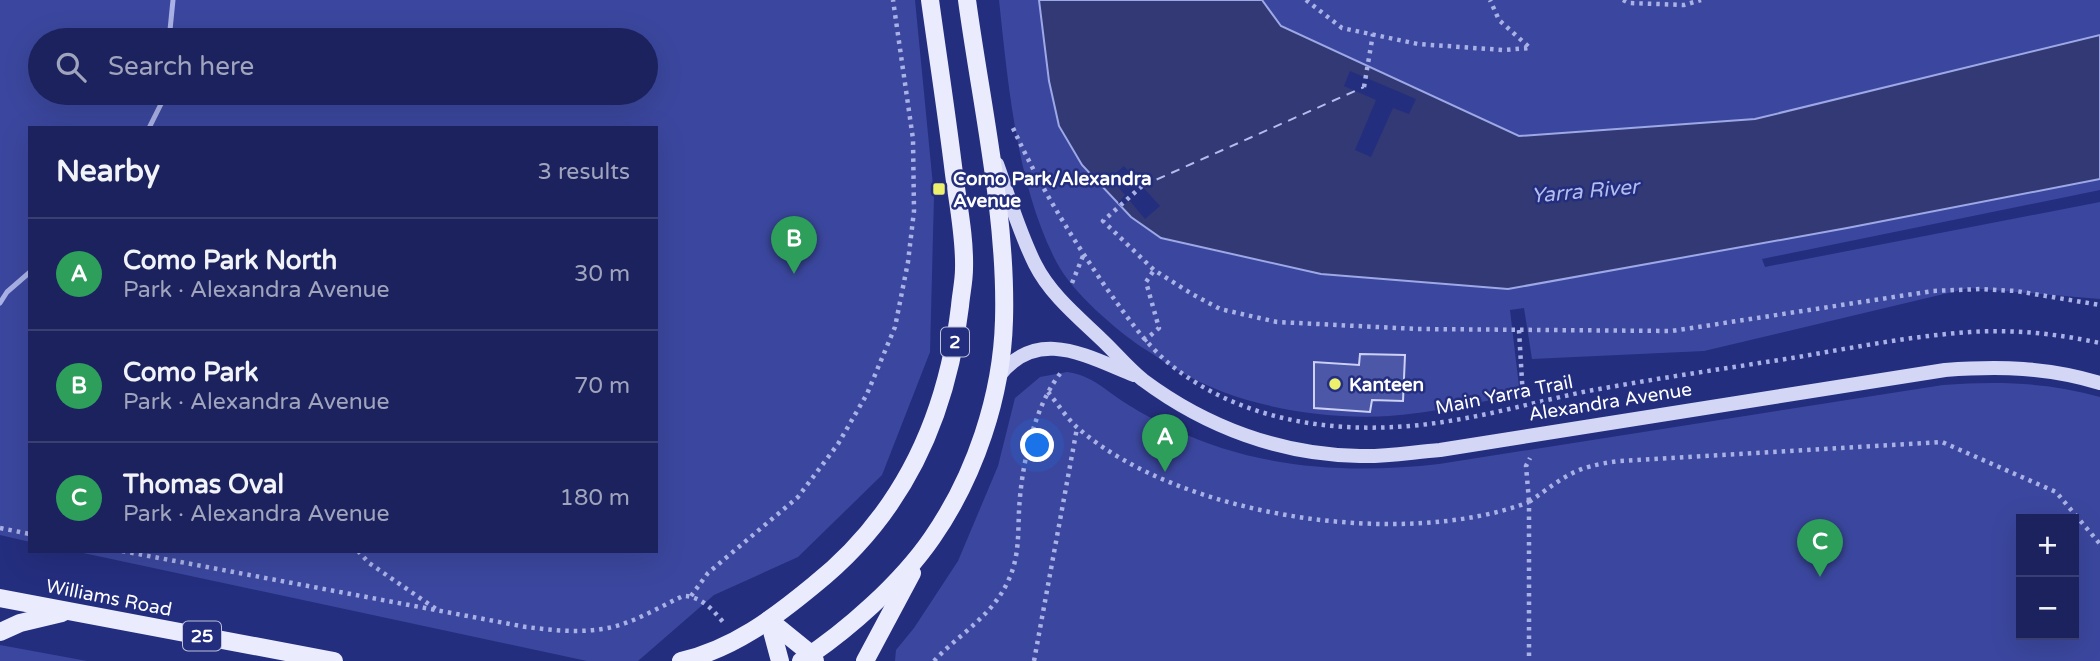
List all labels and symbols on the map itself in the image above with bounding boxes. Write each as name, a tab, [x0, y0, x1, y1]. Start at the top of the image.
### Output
place label: Como Park/Alexandra Avenue	[953, 168, 1152, 212]
water label: Yarra River	[1530, 174, 1643, 209]
marker: Como Park/Alexandra Avenue	[931, 181, 947, 197]
pin: B	[771, 216, 817, 274]
road number: 2	[941, 328, 969, 356]
street label: Main Yarra Trail	[1434, 371, 1575, 419]
place label: Kanteen	[1349, 374, 1424, 396]
marker: Kanteen	[1327, 376, 1343, 392]
street label: Alexandra Avenue	[1527, 378, 1693, 426]
pin: A	[1142, 414, 1188, 472]
your location	[1020, 428, 1054, 462]
pin: C	[1797, 519, 1843, 577]
street label: Williams Road	[44, 575, 174, 621]
road number: 25	[183, 622, 221, 650]

